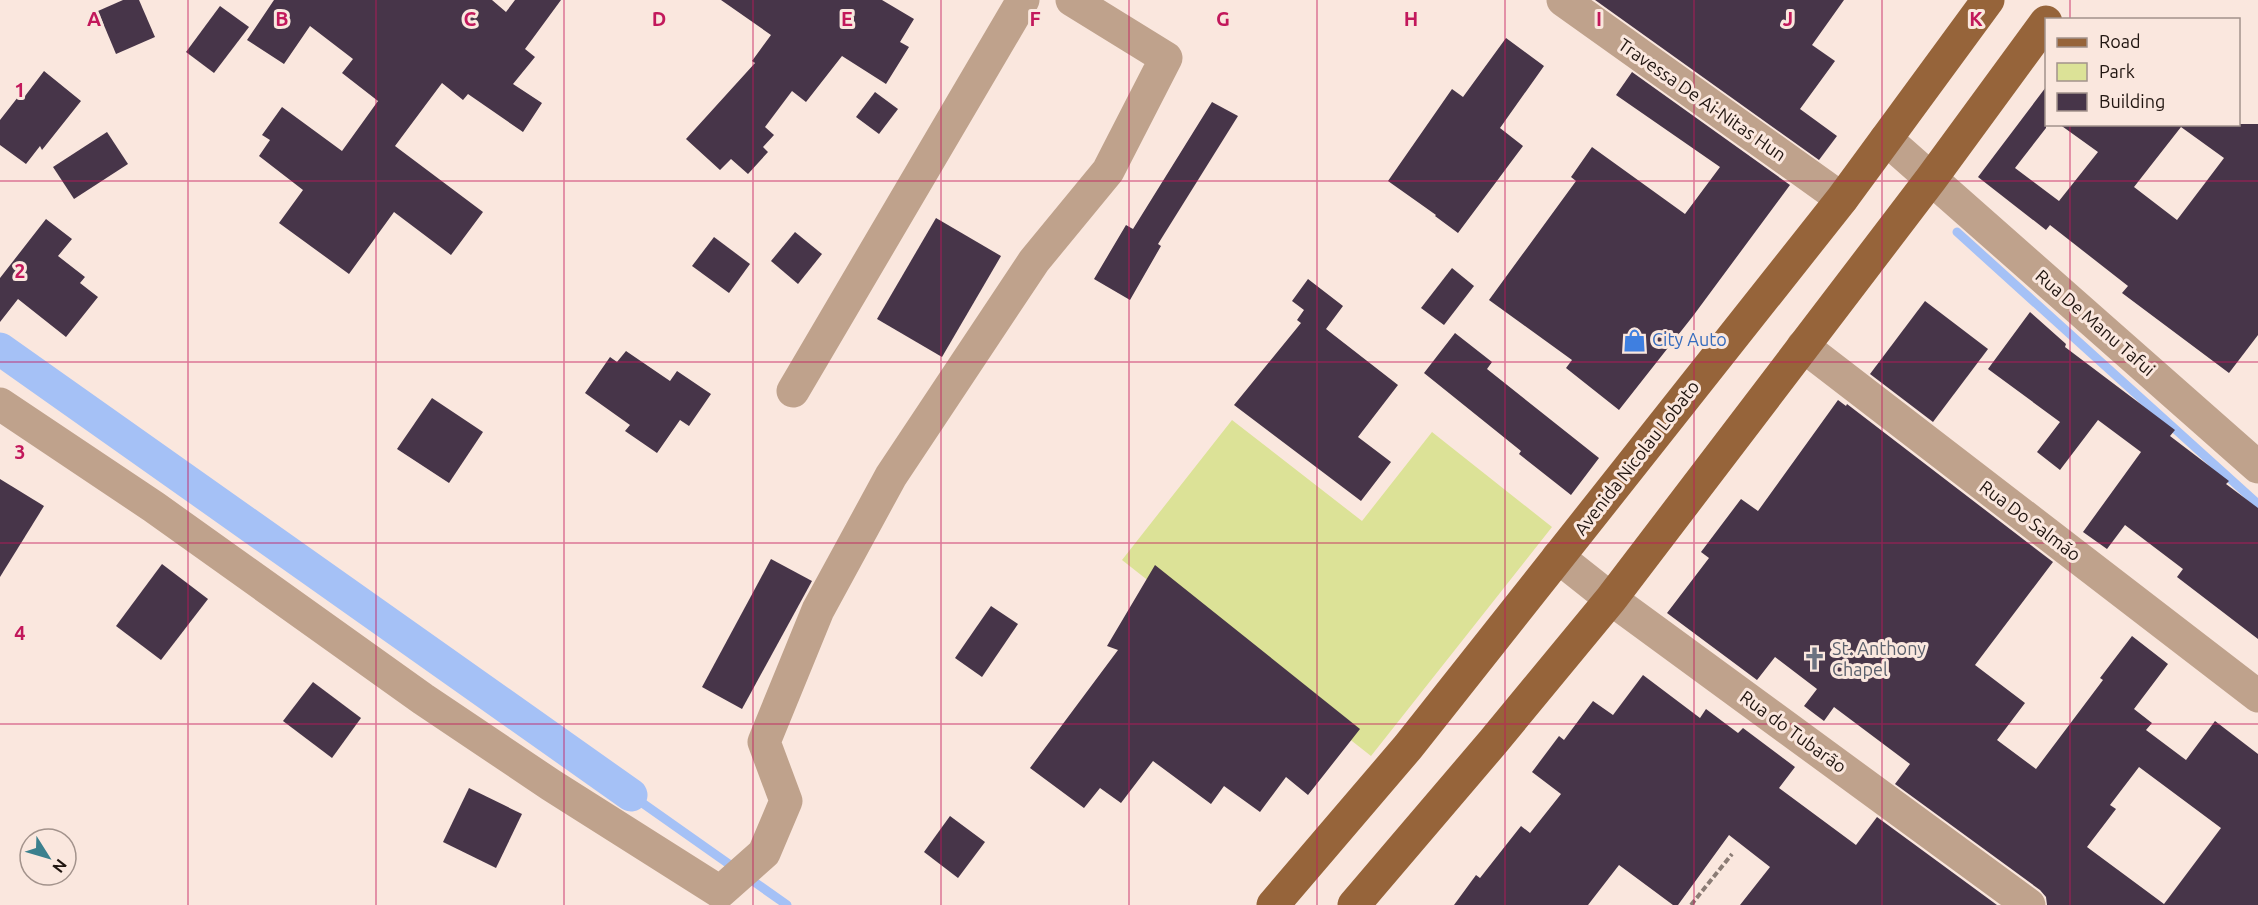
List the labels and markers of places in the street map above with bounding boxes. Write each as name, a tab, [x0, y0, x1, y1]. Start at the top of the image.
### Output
shop icon: City Auto	[1621, 327, 1647, 353]
place label: City Auto	[1652, 329, 1727, 349]
place label: St. Anthony Chapel	[1832, 638, 1926, 679]
church icon: St. Anthony Chapel	[1801, 646, 1827, 672]

